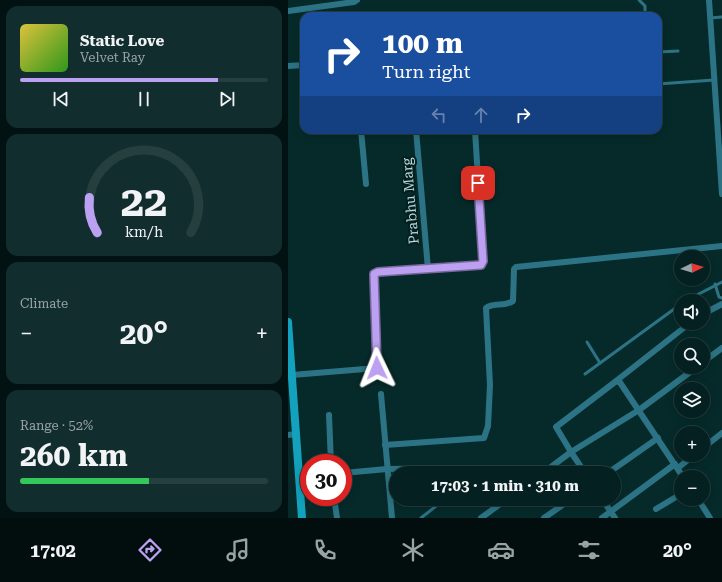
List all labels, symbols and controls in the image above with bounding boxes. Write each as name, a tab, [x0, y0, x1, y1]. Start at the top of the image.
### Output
text: 100 m	[382, 27, 463, 60]
icon: right	[316, 28, 368, 80]
text: Static Love	[80, 32, 164, 50]
text: Velvet Ray	[80, 50, 145, 65]
text: Turn right	[382, 61, 470, 82]
icon: previous	[50, 88, 72, 110]
icon: pause	[133, 88, 155, 110]
icon: next	[216, 88, 238, 110]
icon: left	[428, 104, 450, 126]
icon: ahead	[470, 104, 492, 126]
icon: right	[512, 104, 534, 126]
street label: Prabhu Marg	[398, 157, 422, 245]
pin	[461, 166, 495, 200]
icon: arrive	[467, 172, 489, 194]
text: 22	[121, 177, 167, 226]
text: km/h	[125, 224, 163, 240]
north arrow	[674, 250, 710, 286]
map controls	[674, 250, 710, 506]
button: sound	[674, 294, 710, 330]
text: Climate	[20, 296, 68, 311]
text: 20°	[120, 316, 168, 351]
text: −	[20, 321, 32, 346]
text: +	[256, 321, 268, 346]
button: search	[674, 338, 710, 374]
position arrow	[356, 347, 398, 389]
button: layers	[674, 382, 710, 418]
text: Range · 52%	[20, 418, 93, 433]
button: +	[674, 426, 710, 462]
text: 260 km	[20, 438, 128, 473]
speed limit sign: 30	[300, 454, 352, 506]
button: −	[674, 470, 710, 506]
text: 17:03 · 1 min · 310 m	[431, 477, 579, 495]
icon: directions	[136, 536, 164, 564]
icon: music	[224, 536, 252, 564]
icon: phone	[311, 536, 339, 564]
icon: climate	[399, 536, 427, 564]
icon: car	[487, 536, 515, 564]
icon: filters	[575, 536, 603, 564]
text: 17:02	[30, 540, 76, 561]
text: 20°	[663, 540, 692, 561]

